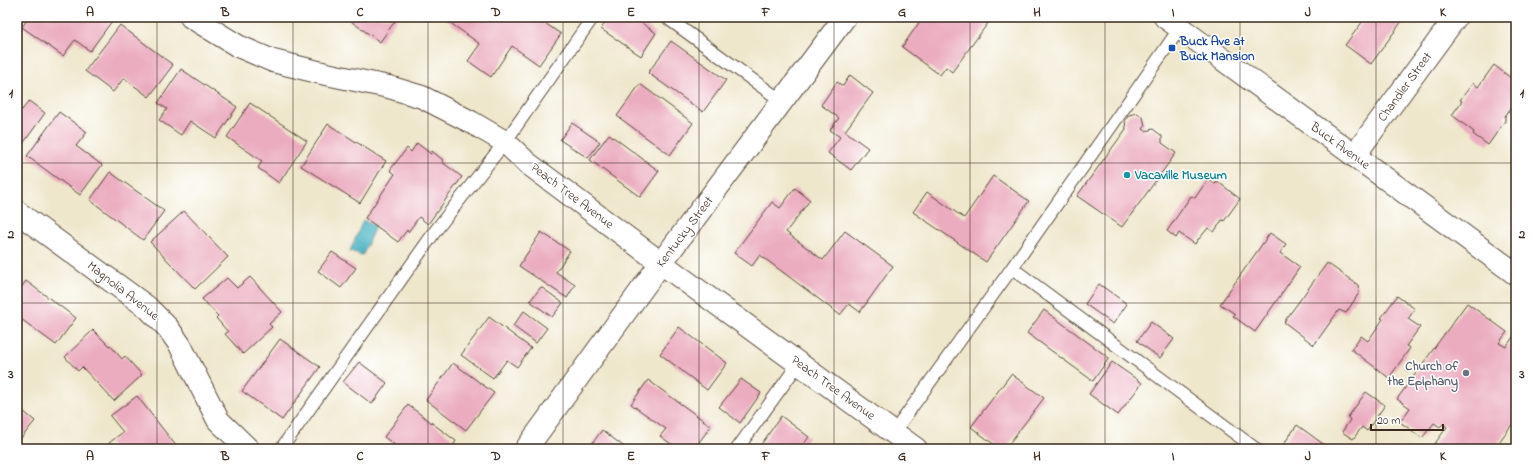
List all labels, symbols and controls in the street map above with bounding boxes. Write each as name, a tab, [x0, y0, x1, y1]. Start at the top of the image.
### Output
text: A	[86, 3, 94, 22]
text: B	[220, 3, 230, 22]
text: C	[356, 3, 364, 22]
text: D	[490, 3, 501, 22]
text: E	[627, 3, 635, 22]
text: F	[761, 3, 771, 22]
text: G	[898, 3, 906, 22]
text: H	[1033, 3, 1041, 22]
text: I	[1171, 3, 1175, 22]
text: J	[1305, 3, 1311, 22]
text: K	[1440, 3, 1447, 22]
place label: Buck Ave at Buck Mansion	[1179, 32, 1255, 66]
marker: Buck Ave at Buck Mansion	[1167, 43, 1177, 53]
street label: Chandler Street	[1373, 48, 1437, 126]
text: 1	[9, 84, 14, 103]
text: 1	[1520, 84, 1525, 103]
street label: Buck Avenue	[1305, 117, 1374, 174]
street label: Peach Tree Avenue	[526, 158, 618, 234]
place label: Vacaville Museum	[1134, 166, 1227, 185]
marker: Vacaville Museum	[1122, 170, 1132, 180]
street label: Kentucky Street	[652, 192, 719, 272]
text: 2	[7, 225, 15, 244]
text: 2	[1518, 225, 1526, 244]
street label: Magnolia Avenue	[82, 257, 163, 326]
street label: Peach Tree Avenue	[787, 351, 879, 425]
place label: Church of the Epiphany	[1387, 357, 1459, 393]
text: 3	[7, 365, 14, 384]
text: 3	[1518, 365, 1525, 384]
marker: Church of the Epiphany	[1461, 368, 1471, 378]
scale bar	[1371, 406, 1443, 432]
text: 20 m	[1377, 412, 1400, 430]
text: A	[86, 447, 94, 466]
text: B	[220, 447, 230, 466]
text: C	[356, 447, 364, 466]
text: D	[490, 447, 501, 466]
text: E	[627, 447, 635, 466]
text: F	[761, 447, 771, 466]
text: G	[898, 447, 906, 466]
text: H	[1033, 447, 1041, 466]
text: I	[1171, 447, 1175, 466]
text: J	[1305, 447, 1311, 466]
text: K	[1440, 447, 1447, 466]

